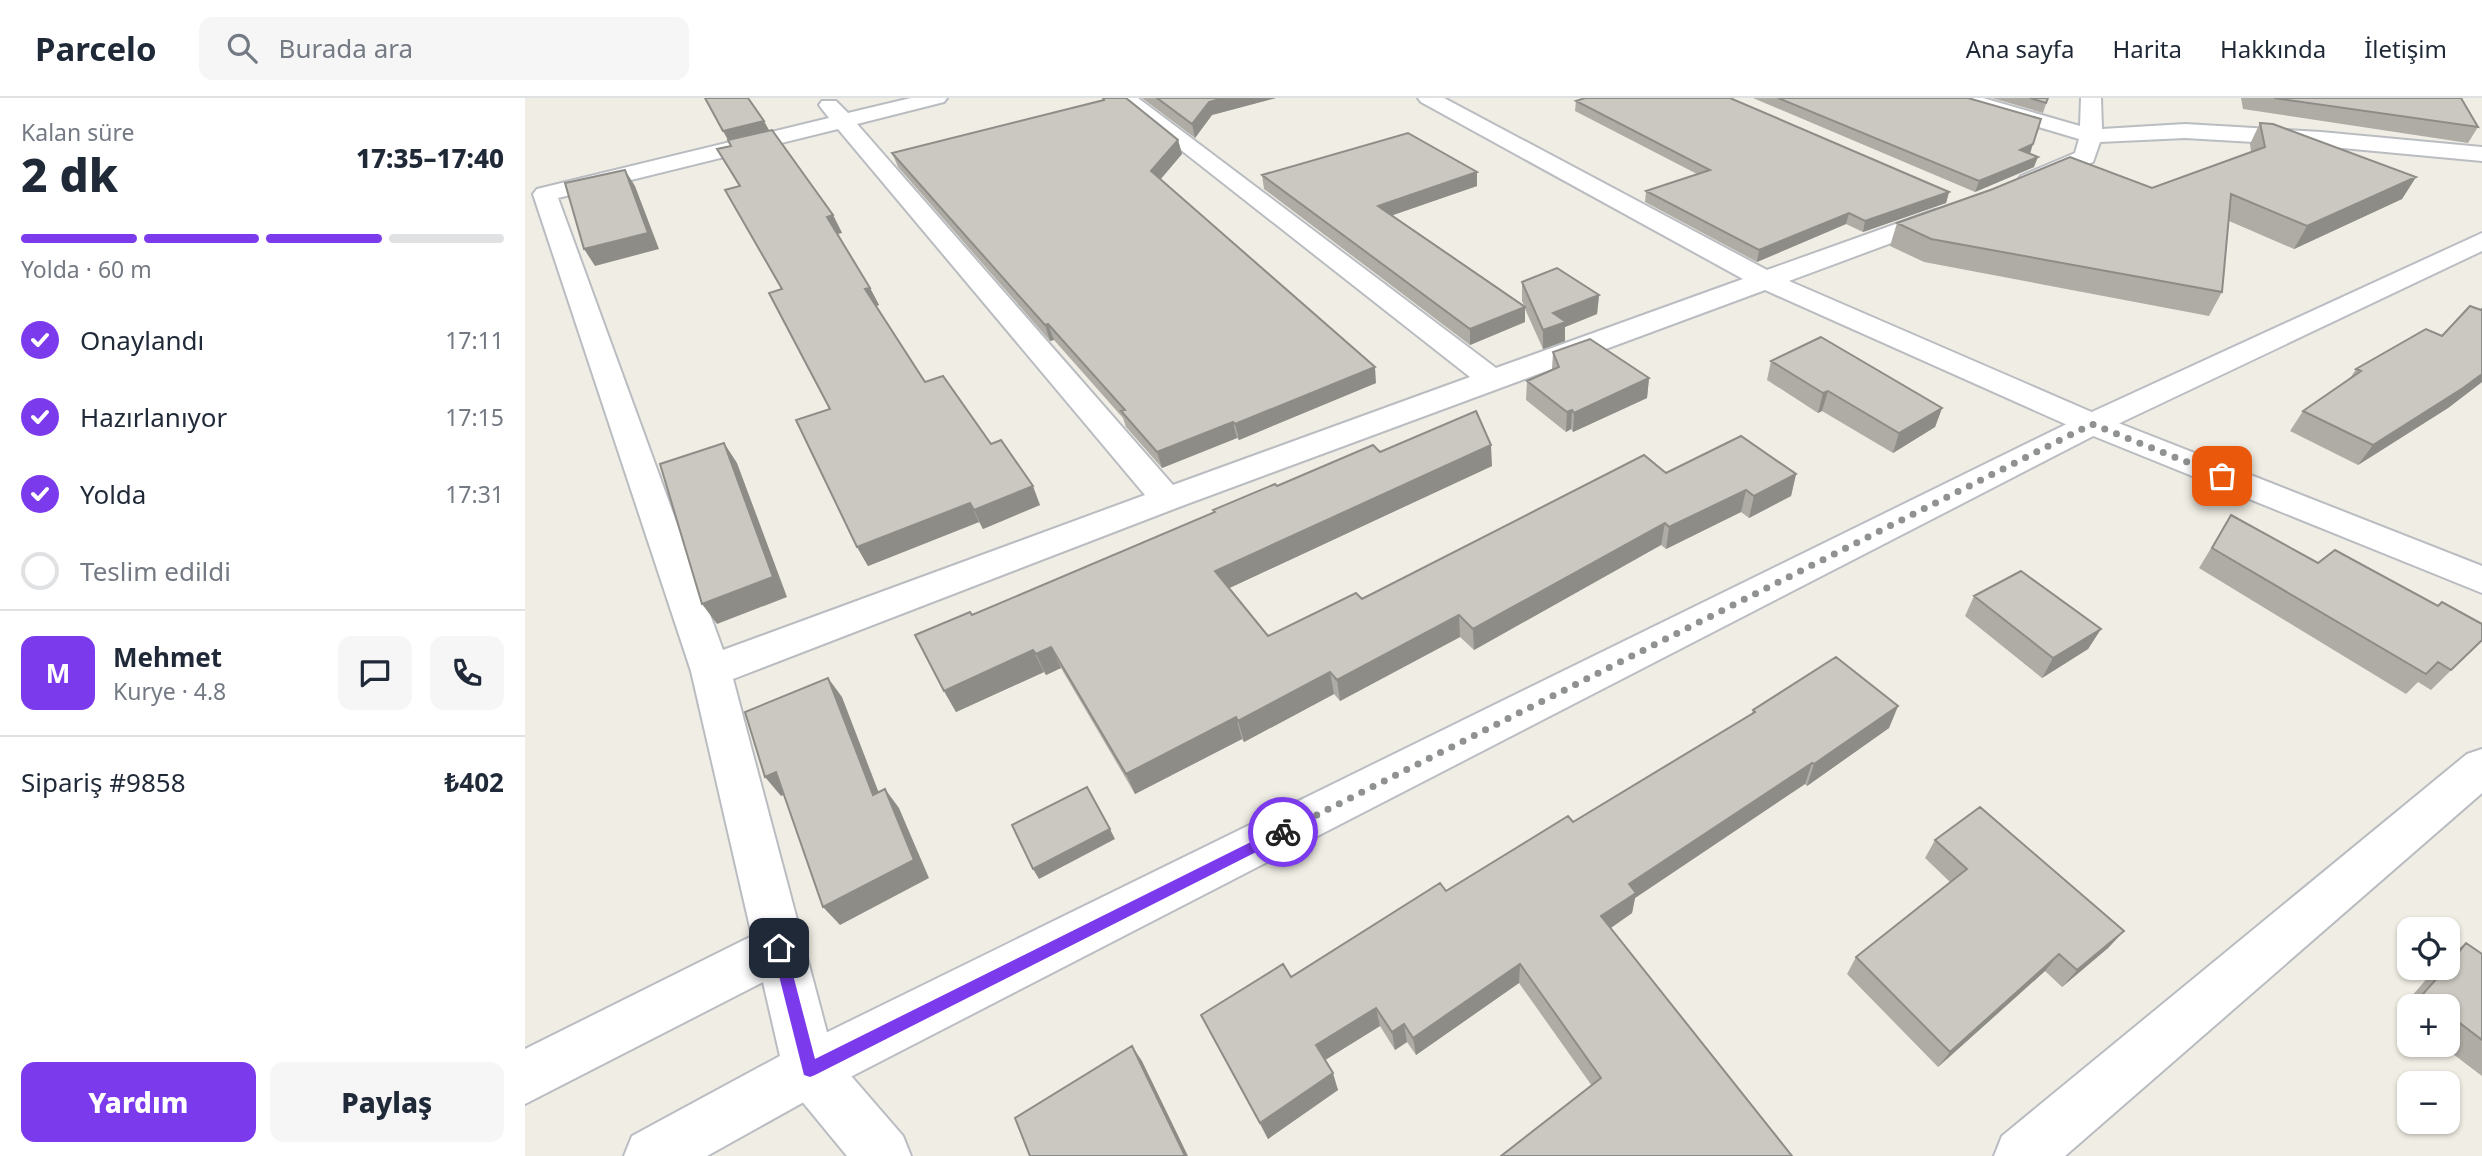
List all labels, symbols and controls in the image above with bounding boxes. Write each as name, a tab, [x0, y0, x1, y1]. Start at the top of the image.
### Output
search box	[199, 17, 689, 80]
text: Parcelo	[35, 26, 157, 71]
icon: search	[223, 29, 261, 67]
text: Burada ara	[279, 30, 413, 66]
text: Ana sayfa	[1966, 32, 2075, 65]
text: Harita	[2113, 32, 2182, 65]
text: Hakkında	[2220, 32, 2326, 65]
text: İletişim	[2364, 32, 2447, 65]
text: Kalan süre	[21, 116, 134, 148]
text: 17:35–17:40	[356, 140, 504, 176]
text: 2 dk	[21, 143, 118, 205]
text: Yolda · 60 m	[21, 253, 152, 285]
icon: check	[21, 321, 59, 359]
text: Onaylandı	[80, 322, 204, 358]
text: 17:11	[445, 324, 504, 356]
icon: check	[21, 398, 59, 436]
text: Hazırlanıyor	[80, 399, 227, 435]
text: 17:15	[445, 401, 504, 433]
pin	[2192, 446, 2252, 506]
icon: bag	[2203, 457, 2241, 495]
icon: check	[21, 475, 59, 513]
text: Yolda	[80, 476, 146, 512]
text: 17:31	[445, 478, 504, 510]
text: Teslim edildi	[80, 553, 231, 589]
button: chat	[338, 636, 412, 710]
button: phone	[430, 636, 504, 710]
text: Mehmet	[113, 639, 222, 675]
text: M	[46, 655, 70, 691]
text: Kurye · 4.8	[113, 675, 226, 707]
text: Sipariş #9858	[21, 764, 186, 800]
text: ₺402	[445, 764, 504, 800]
courier	[1248, 797, 1318, 867]
icon: bike	[1264, 813, 1302, 851]
map controls	[2397, 917, 2460, 1134]
button: locate	[2397, 917, 2460, 980]
pin	[749, 918, 809, 978]
icon: home	[760, 929, 798, 967]
button: +	[2397, 994, 2460, 1057]
button: Yardım	[21, 1062, 256, 1142]
button: Paylaş	[270, 1062, 504, 1142]
button: −	[2397, 1071, 2460, 1134]

